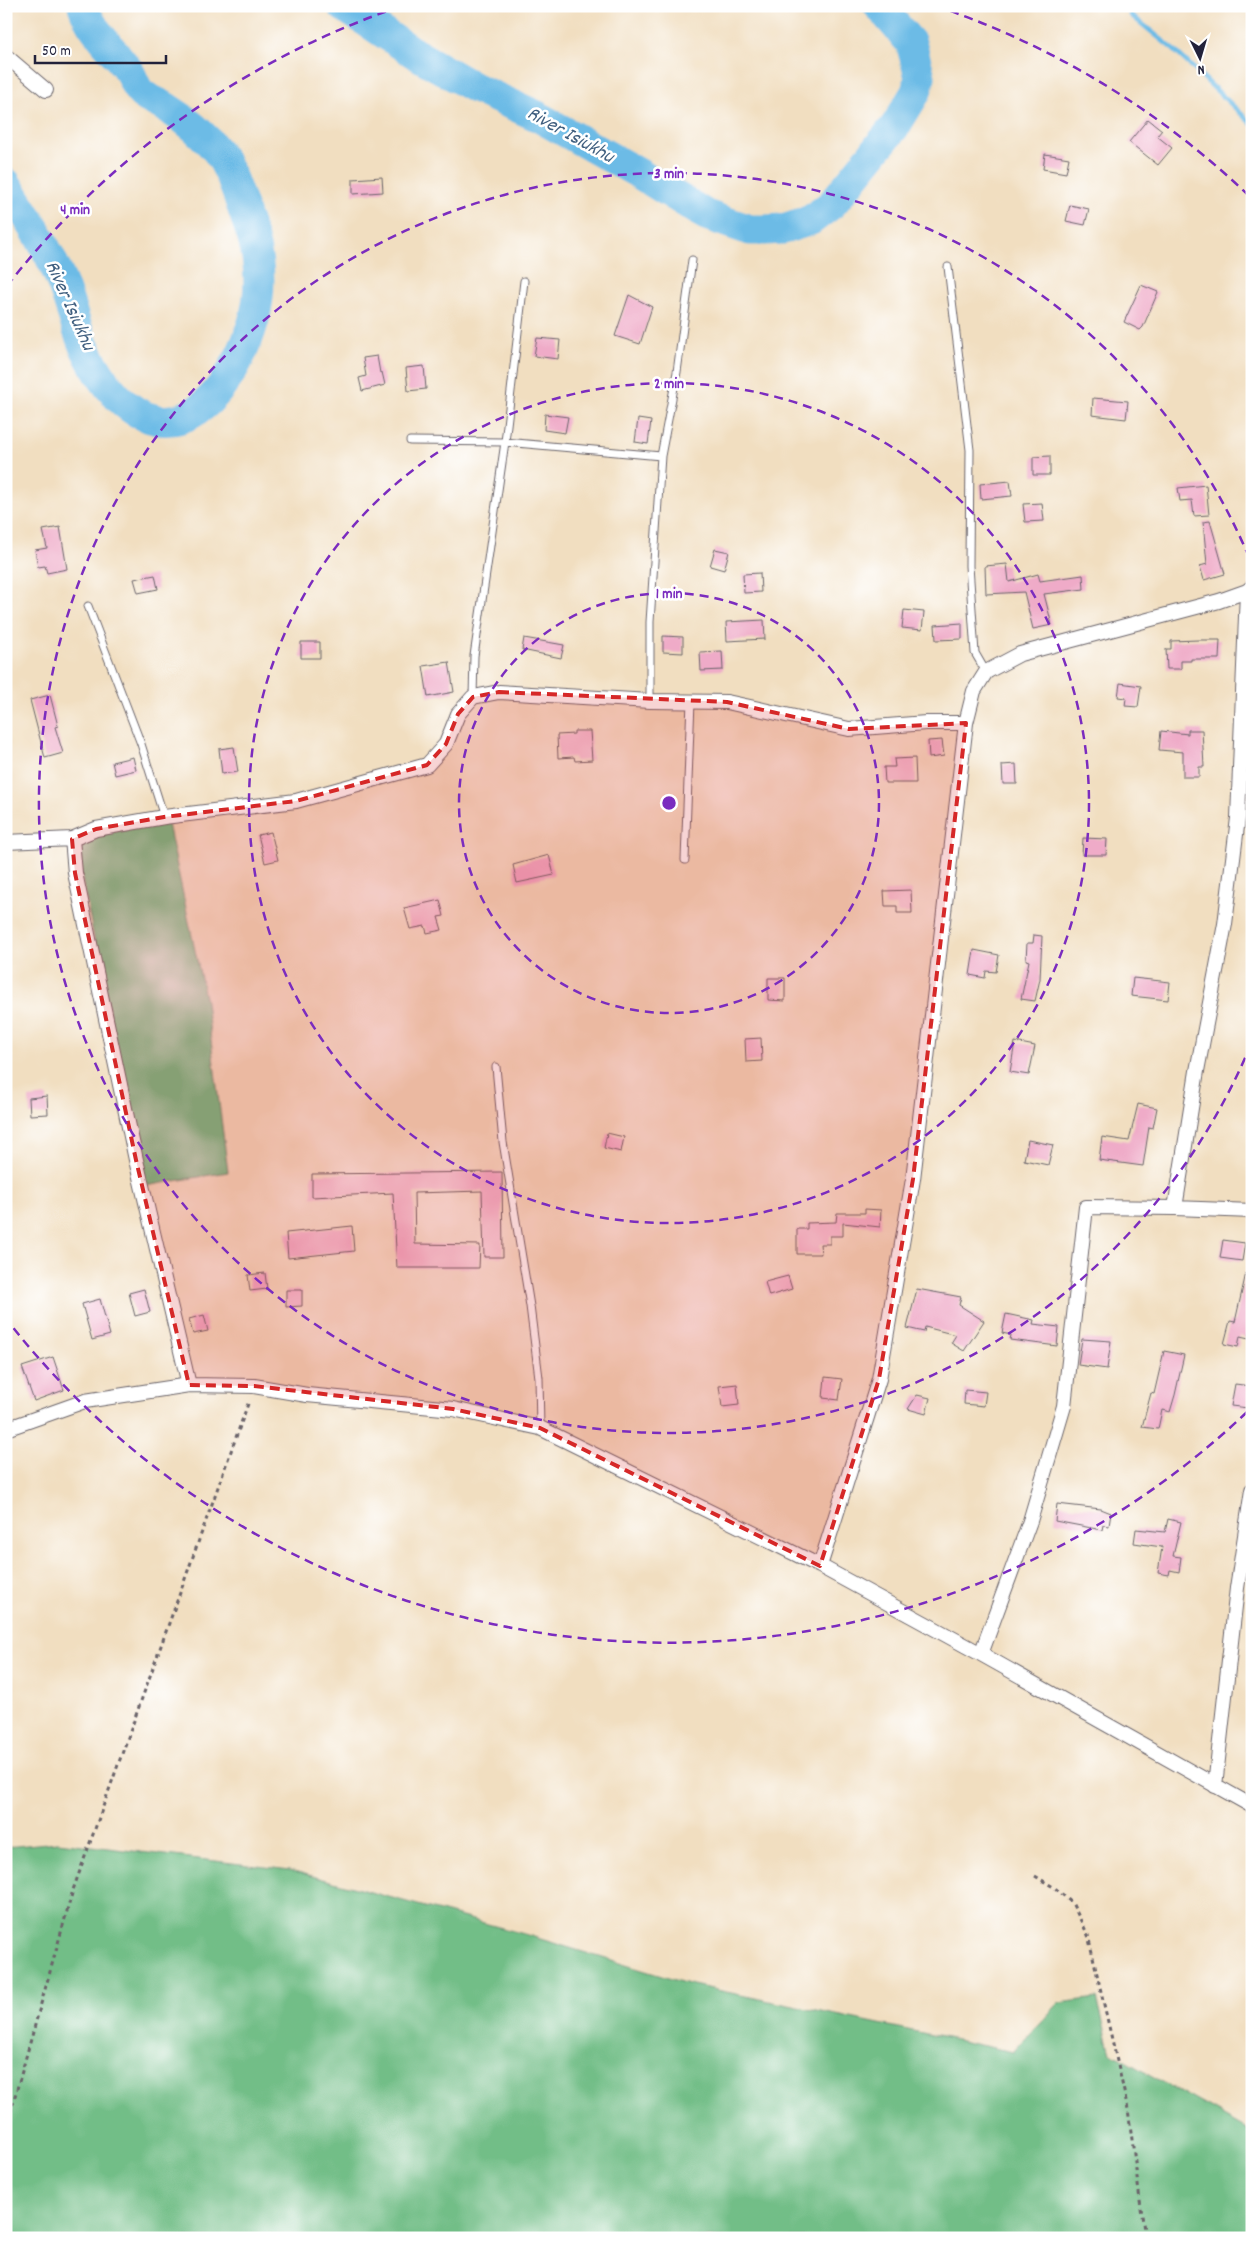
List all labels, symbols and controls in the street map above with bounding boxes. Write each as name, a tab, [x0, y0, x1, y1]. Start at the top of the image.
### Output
scale bar	[35, 32, 166, 64]
north arrow	[1176, 32, 1226, 82]
text: 50 m	[42, 41, 71, 63]
text: N	[1197, 59, 1205, 79]
water label: River Isiukhu	[521, 101, 620, 172]
text: 3 min	[654, 164, 684, 186]
text: 4 min	[60, 200, 90, 222]
water label: River Isiukhu	[37, 257, 102, 357]
text: 2 min	[654, 374, 684, 396]
text: 1 min	[656, 584, 682, 606]
centre of rings	[660, 794, 678, 812]

